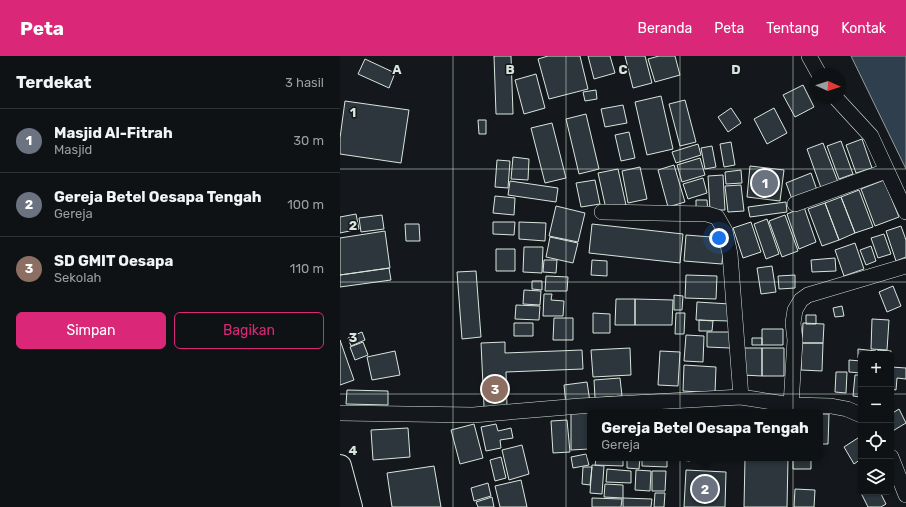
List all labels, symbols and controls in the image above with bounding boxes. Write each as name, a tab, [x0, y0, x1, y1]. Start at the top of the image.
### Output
text: Peta	[20, 17, 64, 40]
text: Beranda	[638, 20, 692, 37]
text: Peta	[714, 20, 744, 37]
text: Tentang	[766, 20, 819, 37]
text: Kontak	[841, 20, 886, 37]
text: A	[392, 62, 402, 77]
text: B	[505, 62, 515, 77]
text: C	[618, 62, 628, 77]
text: D	[731, 62, 741, 77]
north arrow	[810, 68, 846, 104]
text: Terdekat	[16, 72, 91, 92]
text: 3 hasil	[285, 75, 324, 90]
text: 1	[350, 105, 356, 120]
text: Masjid Al-Fitrah	[54, 124, 173, 142]
text: 1	[26, 133, 32, 148]
text: 30 m	[293, 133, 324, 148]
text: Masjid	[54, 142, 92, 157]
pin: 1	[752, 168, 778, 198]
text: Gereja Betel Oesapa Tengah	[54, 188, 262, 206]
text: 2	[25, 197, 33, 212]
text: 100 m	[287, 197, 324, 212]
text: Gereja	[54, 206, 93, 221]
text: 2	[349, 218, 357, 233]
your location	[709, 228, 729, 248]
text: SD GMIT Oesapa	[54, 252, 173, 270]
text: 3	[25, 261, 33, 276]
text: 110 m	[290, 261, 324, 276]
text: Sekolah	[54, 270, 101, 285]
button: Simpan	[16, 312, 166, 349]
button: Bagikan	[174, 312, 324, 349]
text: 3	[349, 330, 358, 345]
map controls	[858, 351, 894, 495]
button: +	[858, 351, 894, 387]
pin: 3	[482, 374, 508, 404]
button: −	[858, 387, 894, 423]
popup	[587, 409, 823, 461]
text: Gereja Betel Oesapa Tengah	[601, 419, 809, 437]
button: locate	[858, 423, 894, 459]
text: Gereja	[601, 437, 640, 452]
text: 4	[349, 443, 358, 458]
button: layers	[858, 459, 894, 495]
pin: 2	[692, 474, 718, 504]

